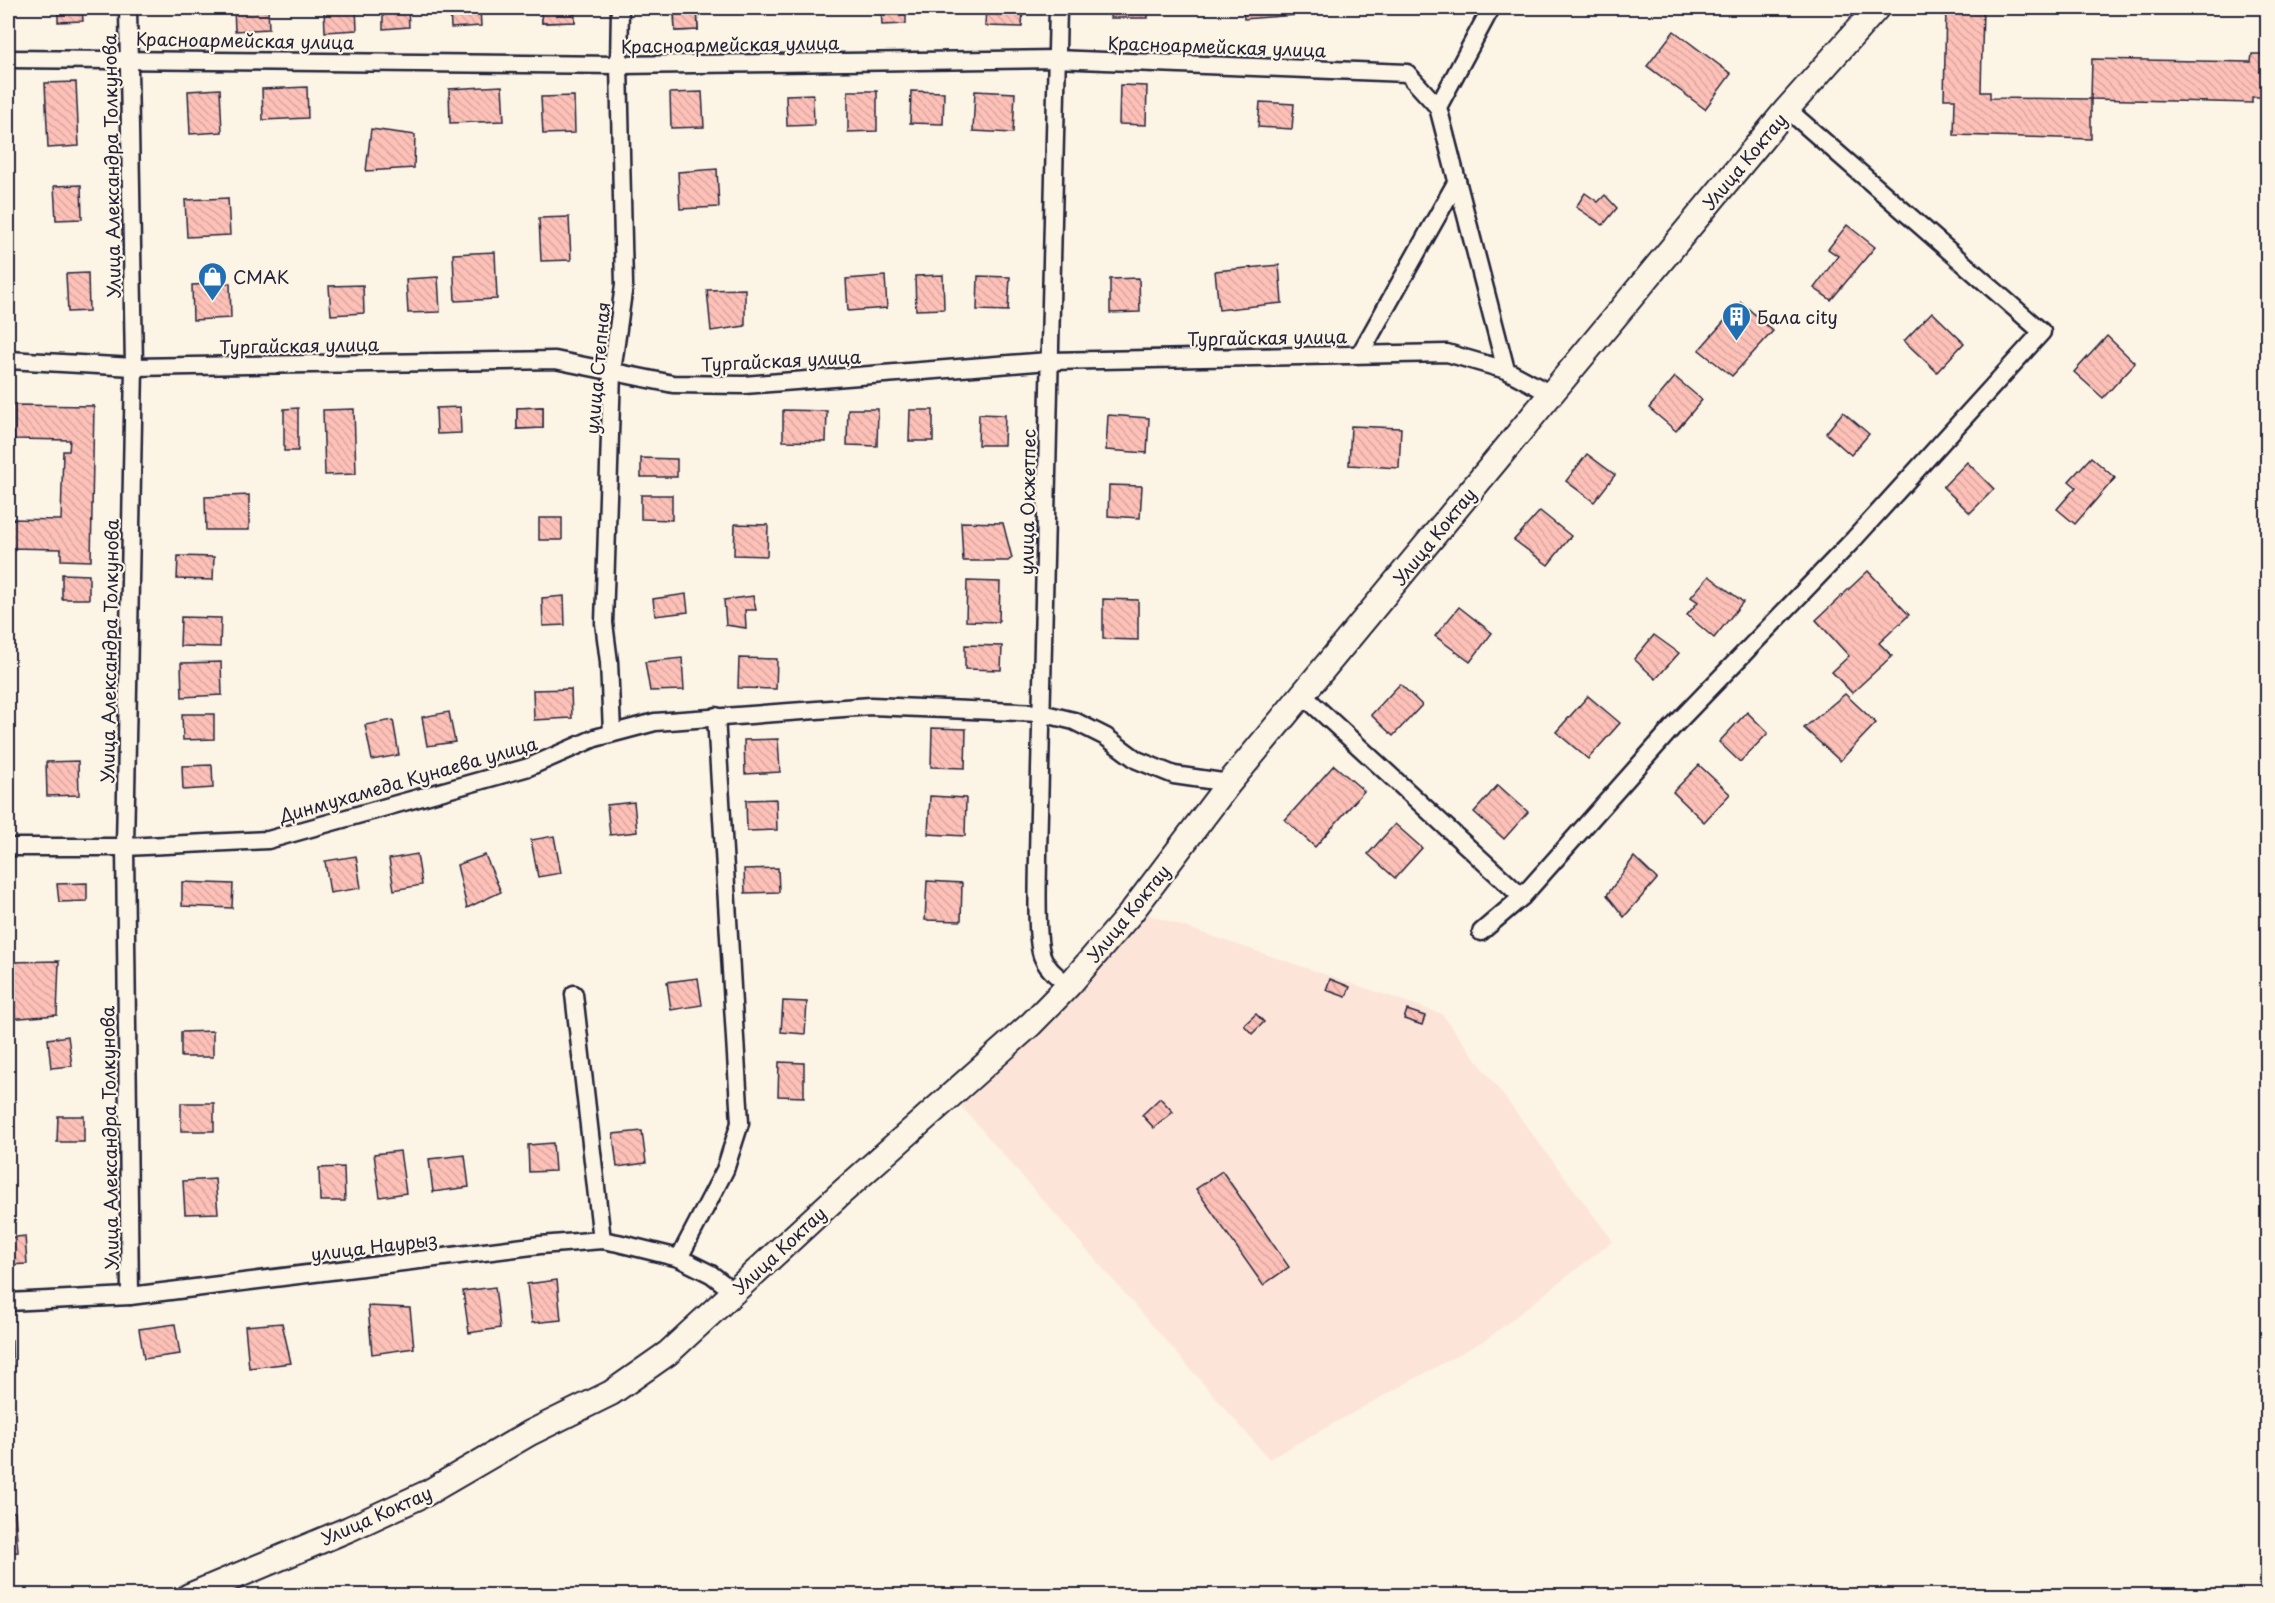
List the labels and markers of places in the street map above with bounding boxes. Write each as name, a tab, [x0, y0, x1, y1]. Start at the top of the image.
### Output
shop icon: СМАК	[196, 260, 228, 302]
place label: СМАК	[233, 263, 289, 290]
building icon: Бала city	[1720, 300, 1752, 342]
place label: Бала city	[1757, 303, 1838, 330]

